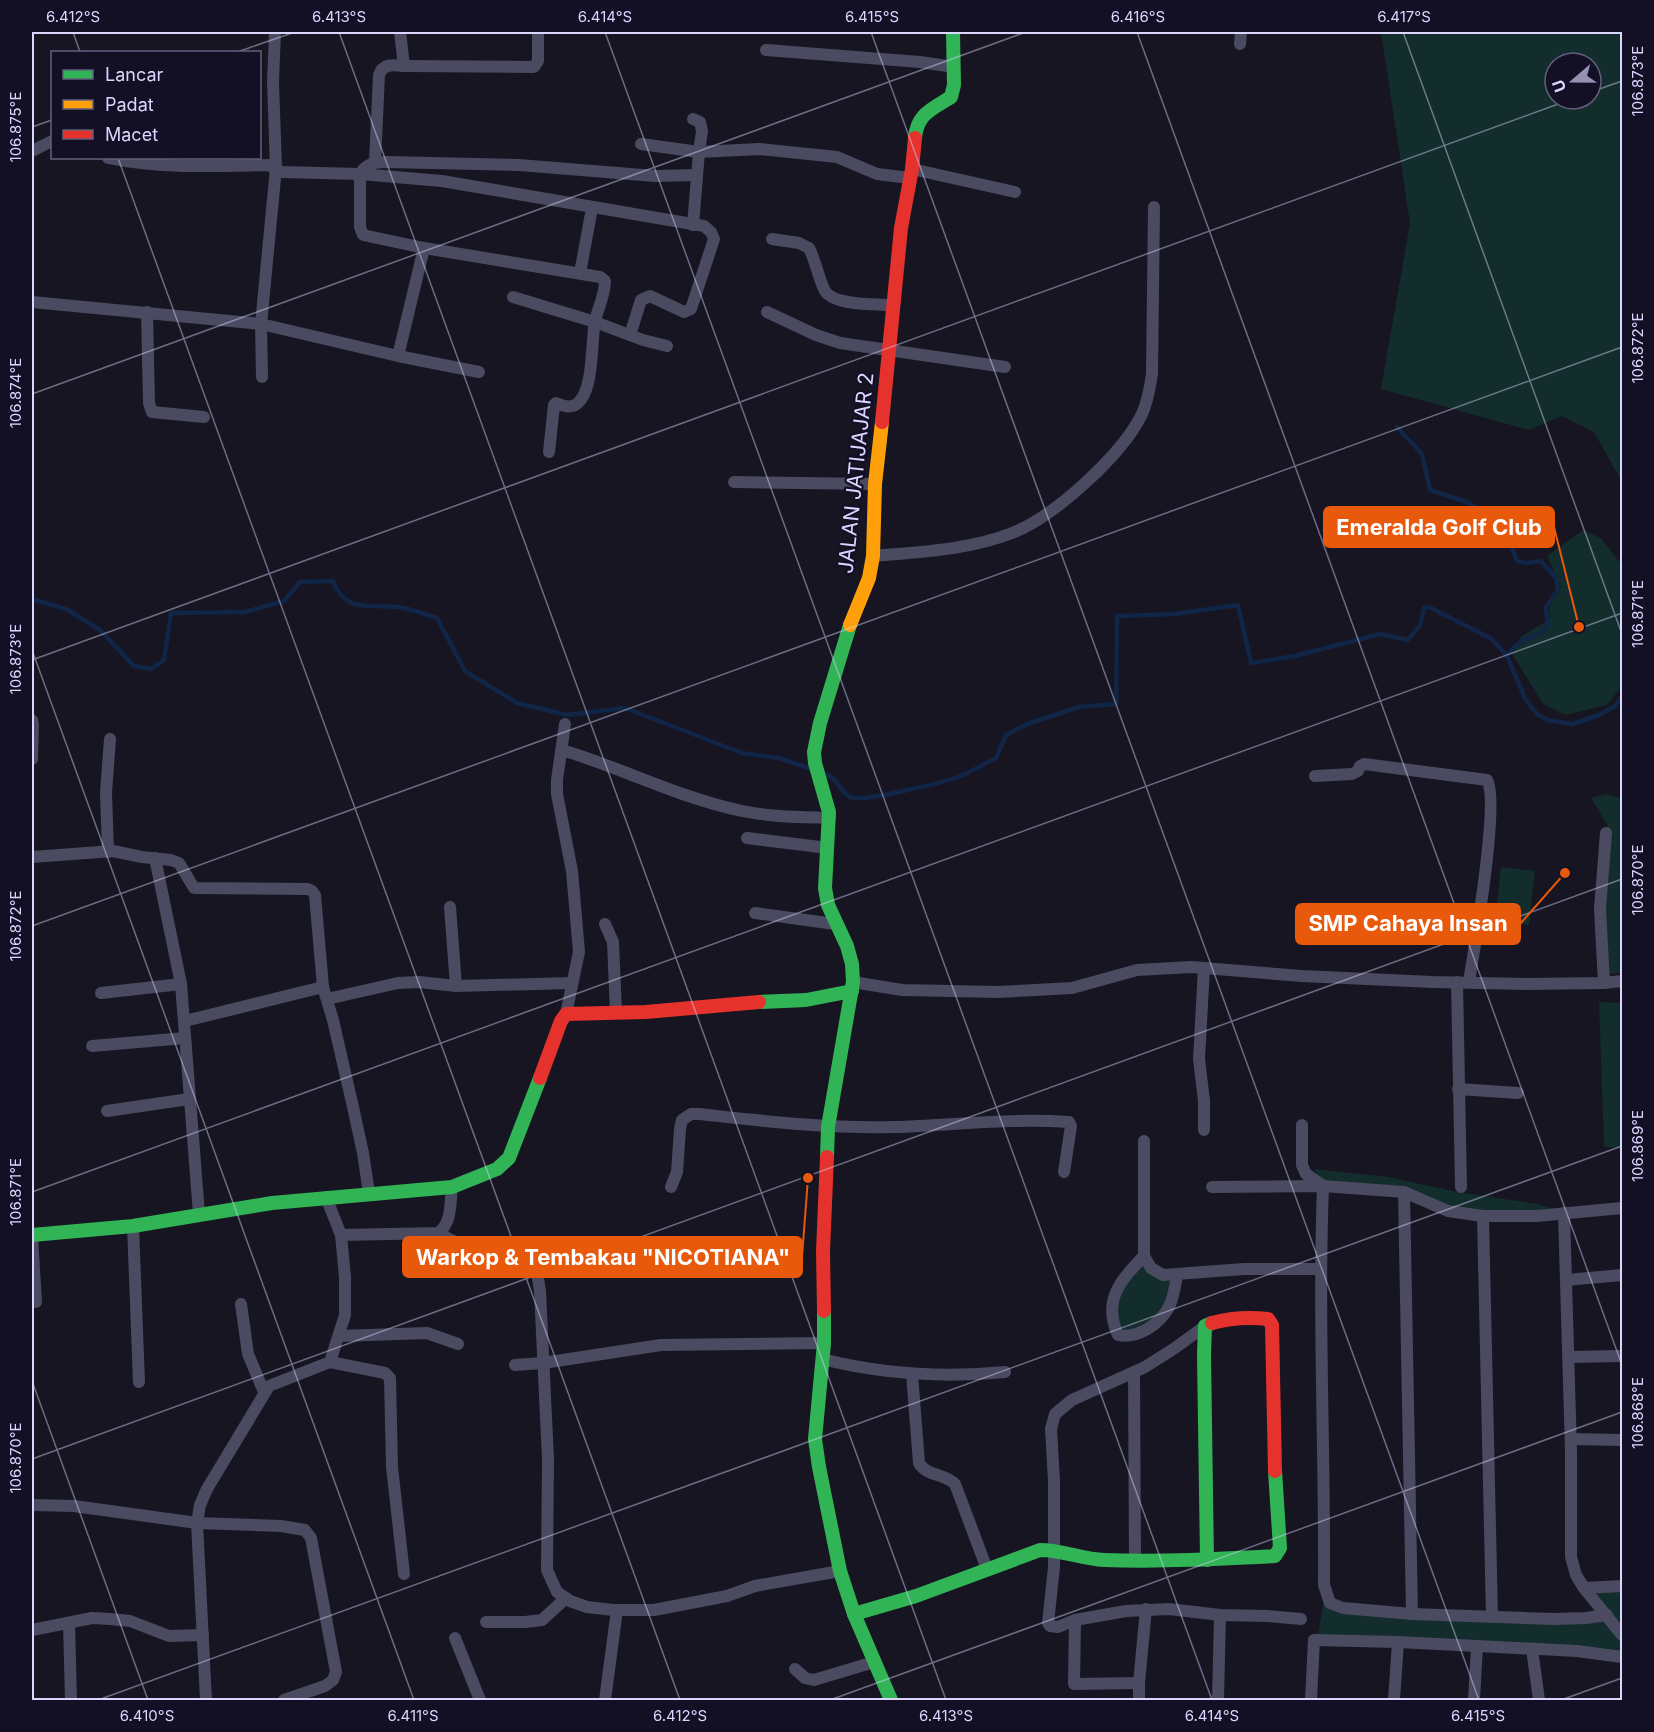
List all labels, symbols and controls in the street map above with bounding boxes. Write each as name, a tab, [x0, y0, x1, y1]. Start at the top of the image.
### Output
text: 6.412°S	[46, 7, 100, 26]
text: 6.413°S	[312, 7, 366, 26]
text: 6.414°S	[578, 7, 632, 26]
text: 6.415°S	[845, 7, 899, 26]
text: 6.416°S	[1111, 7, 1165, 26]
text: 6.417°S	[1377, 7, 1431, 26]
text: 106.873°E	[1628, 46, 1647, 116]
legend	[51, 51, 261, 159]
north arrow	[1543, 51, 1603, 111]
text: Lancar	[105, 64, 163, 85]
text: U	[1548, 77, 1570, 95]
text: 106.875°E	[6, 92, 25, 162]
text: Padat	[105, 94, 154, 115]
text: Macet	[105, 124, 158, 145]
text: 106.872°E	[1628, 312, 1647, 384]
text: 106.874°E	[6, 358, 25, 428]
street label: JALAN JATIJAJAR 2	[833, 371, 878, 575]
callout: Emeralda Golf Club	[1324, 507, 1554, 547]
text: Emeralda Golf Club	[1336, 514, 1542, 540]
text: 106.871°E	[1628, 580, 1647, 648]
text: 106.873°E	[6, 624, 25, 694]
text: 106.870°E	[1628, 844, 1647, 916]
text: 106.872°E	[6, 890, 25, 962]
callout: SMP Cahaya Insan	[1296, 904, 1520, 944]
text: SMP Cahaya Insan	[1308, 910, 1508, 936]
text: 106.869°E	[1628, 1110, 1647, 1182]
text: 106.871°E	[6, 1158, 25, 1226]
callout: Warkop & Tembakau "NICOTIANA"	[403, 1237, 802, 1277]
text: Warkop & Tembakau "NICOTIANA"	[416, 1244, 790, 1270]
text: 106.868°E	[1628, 1377, 1647, 1449]
text: 106.870°E	[6, 1422, 25, 1494]
text: 6.410°S	[120, 1706, 174, 1725]
text: 6.411°S	[387, 1706, 439, 1725]
text: 6.412°S	[653, 1706, 707, 1725]
text: 6.413°S	[919, 1706, 973, 1725]
text: 6.414°S	[1185, 1706, 1239, 1725]
text: 6.415°S	[1451, 1706, 1505, 1725]

